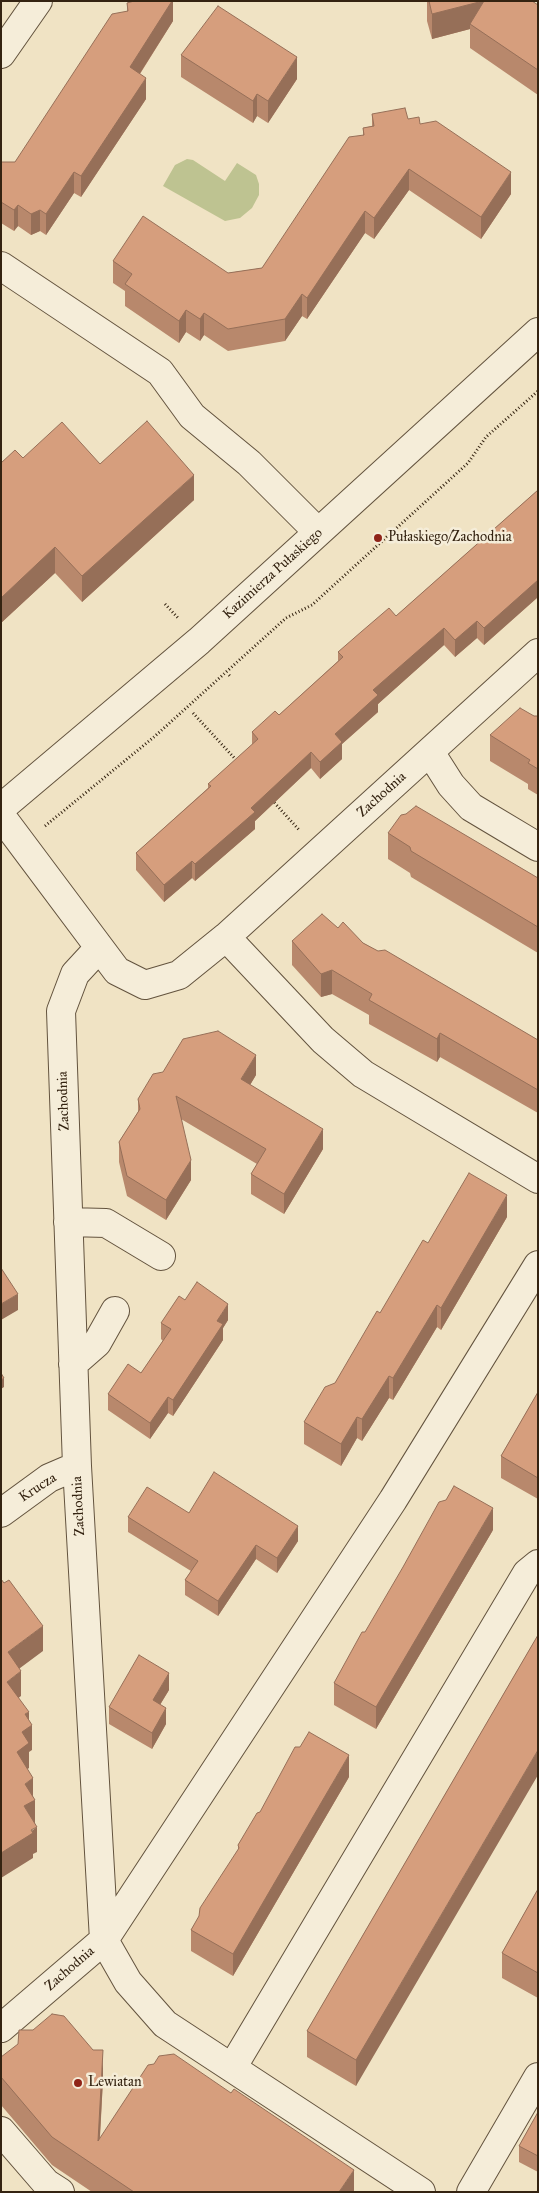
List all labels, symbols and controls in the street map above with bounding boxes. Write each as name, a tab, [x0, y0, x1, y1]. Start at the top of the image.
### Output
street label: Kazimierza Pułaskiego	[220, 525, 326, 623]
place label: Pułaskiego/Zachodnia	[388, 530, 512, 546]
marker: Pułaskiego/Zachodnia	[372, 532, 384, 544]
street label: Zachodnia	[354, 769, 410, 821]
street label: Zachodnia	[55, 1071, 73, 1131]
street label: Krucza	[16, 1470, 60, 1506]
street label: Zachodnia	[69, 1476, 89, 1536]
street label: Zachodnia	[42, 1943, 98, 1995]
place label: Lewiatan	[88, 2075, 142, 2091]
marker: Lewiatan	[72, 2077, 84, 2089]

